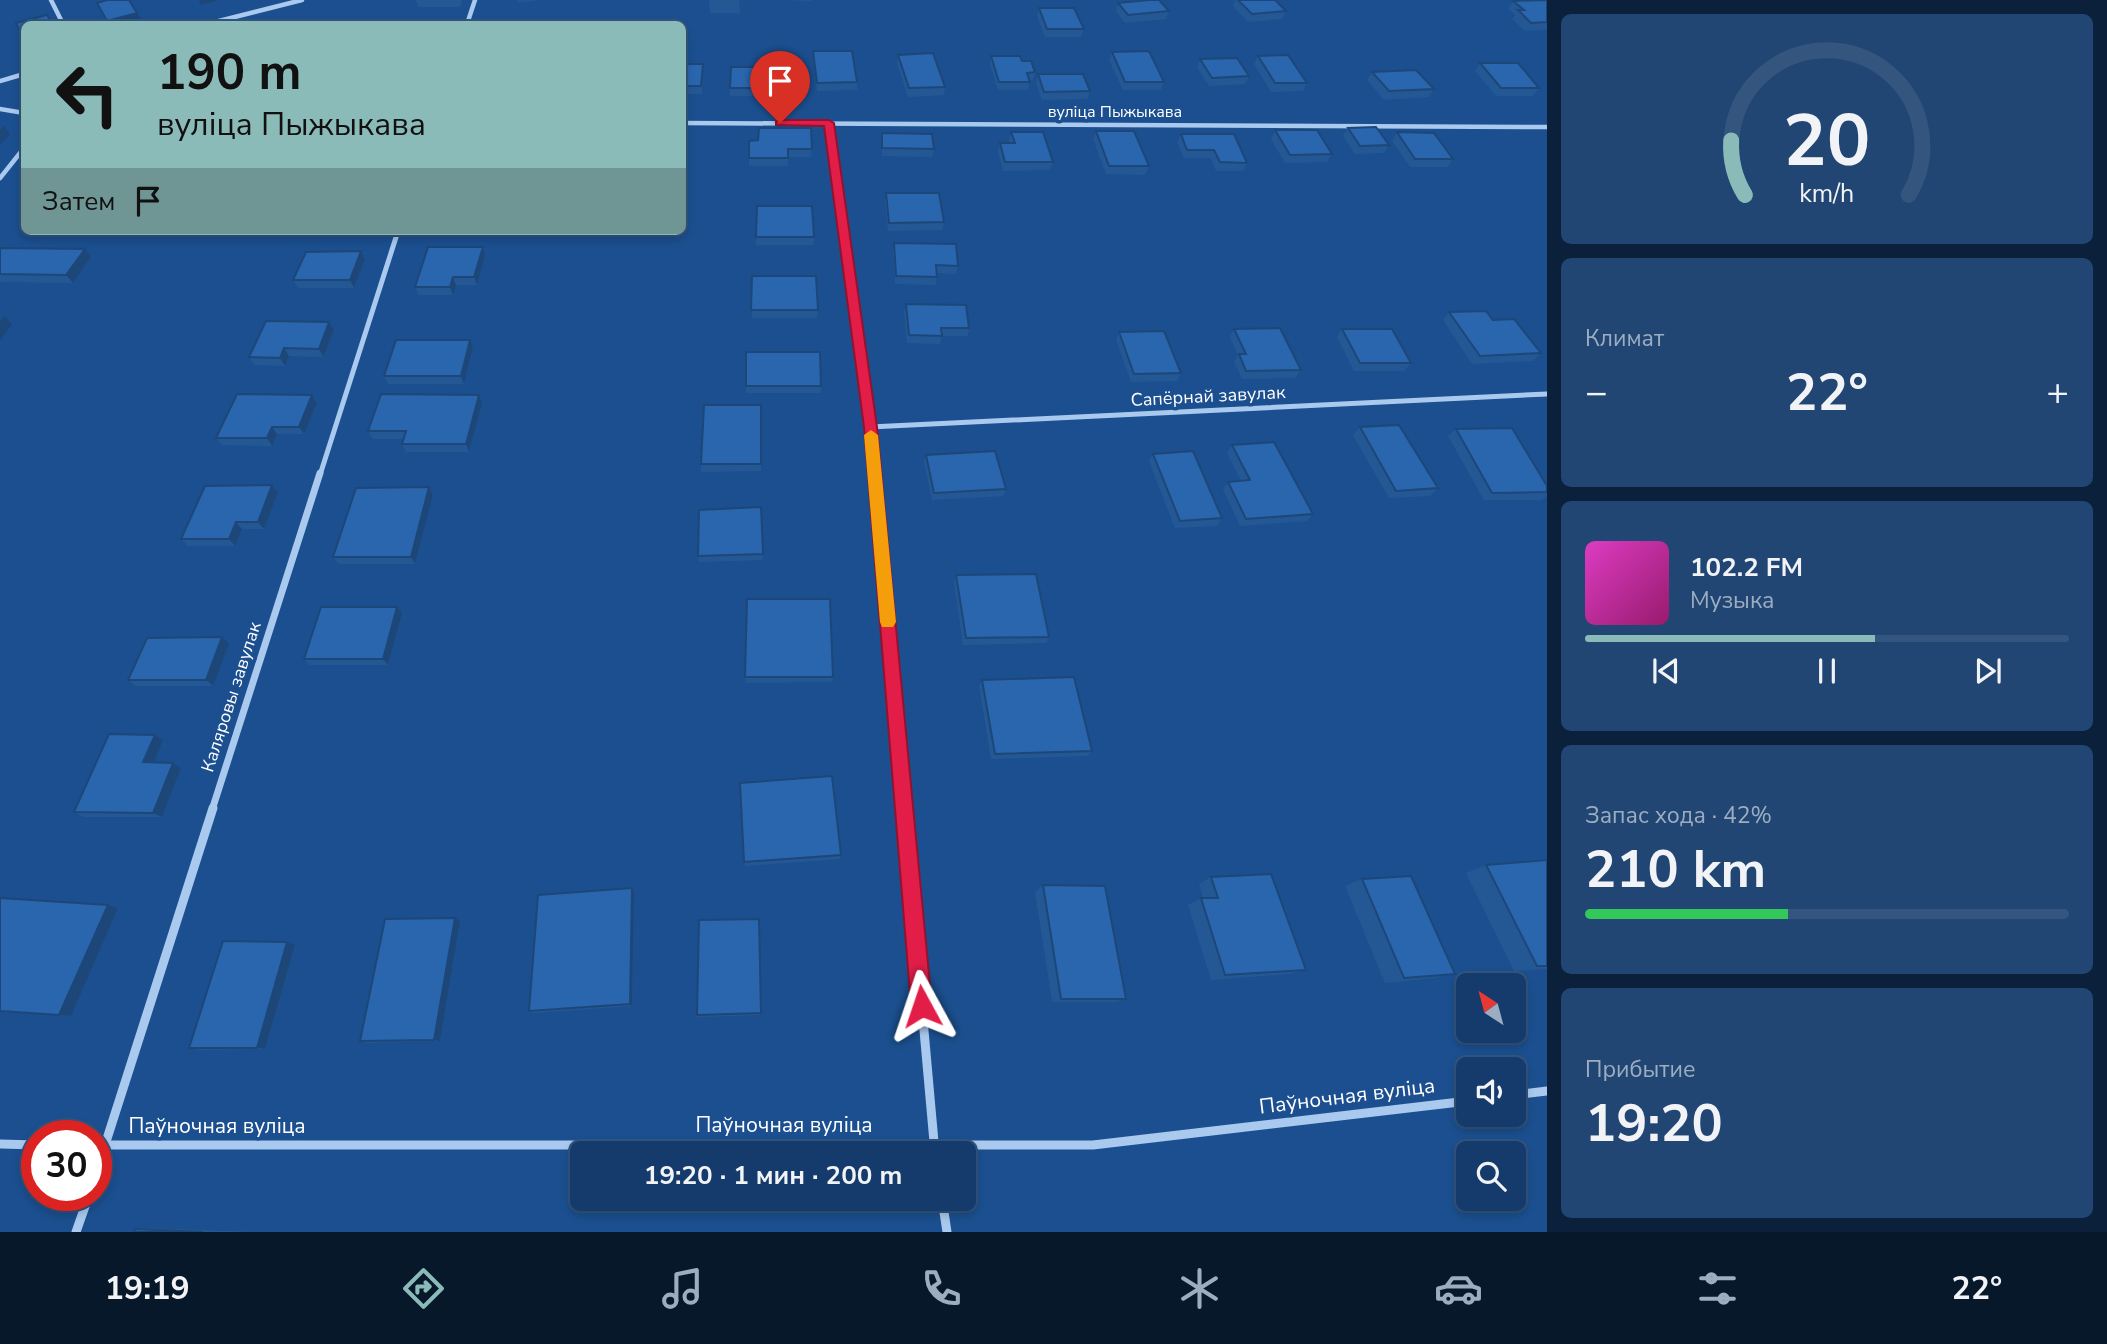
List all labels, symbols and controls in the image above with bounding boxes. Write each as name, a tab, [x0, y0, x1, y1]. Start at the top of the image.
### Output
text: 190 m	[157, 39, 301, 106]
icon: left	[42, 49, 133, 140]
pin	[750, 51, 810, 123]
icon: arrive	[761, 62, 799, 100]
text: 20	[1783, 91, 1871, 191]
street label: вуліца Пыжыкава	[1048, 101, 1182, 123]
text: вуліца Пыжыкава	[157, 103, 426, 146]
text: km/h	[1799, 177, 1855, 211]
icon: arrive	[129, 182, 167, 220]
text: Затем	[42, 184, 115, 219]
text: Климат	[1585, 323, 1664, 354]
text: 22°	[1786, 357, 1868, 428]
text: −	[1585, 367, 1608, 418]
text: +	[2046, 367, 2069, 418]
street label: Сапёрнай завулак	[1130, 380, 1286, 412]
text: 102.2 FM	[1690, 550, 1803, 585]
text: Музыка	[1690, 585, 1774, 616]
street label: Каляровы завулак	[195, 618, 267, 775]
icon: previous	[1647, 652, 1685, 690]
icon: pause	[1808, 652, 1846, 690]
icon: next	[1969, 652, 2007, 690]
text: Запас хода · 42%	[1585, 800, 1772, 831]
text: 210 km	[1585, 834, 1766, 905]
position arrow	[885, 969, 959, 1043]
north arrow	[1456, 973, 1526, 1043]
map controls	[1456, 973, 1526, 1211]
text: Прибытие	[1585, 1054, 1695, 1085]
button: sound	[1456, 1057, 1526, 1127]
street label: Паўночная вуліца	[1257, 1071, 1437, 1121]
text: 19:20	[1585, 1088, 1723, 1159]
street label: Паўночная вуліца	[695, 1111, 873, 1139]
street label: Паўночная вуліца	[128, 1112, 306, 1140]
speed limit sign: 30	[21, 1120, 112, 1211]
button: search	[1456, 1141, 1526, 1211]
text: 19:20 · 1 мин · 200 m	[644, 1158, 902, 1193]
icon: directions	[399, 1264, 448, 1313]
icon: music	[658, 1264, 707, 1313]
icon: phone	[917, 1264, 966, 1313]
icon: climate	[1175, 1264, 1224, 1313]
icon: car	[1434, 1264, 1483, 1313]
icon: filters	[1693, 1264, 1742, 1313]
text: 19:19	[105, 1267, 190, 1310]
text: 22°	[1952, 1267, 2002, 1310]

